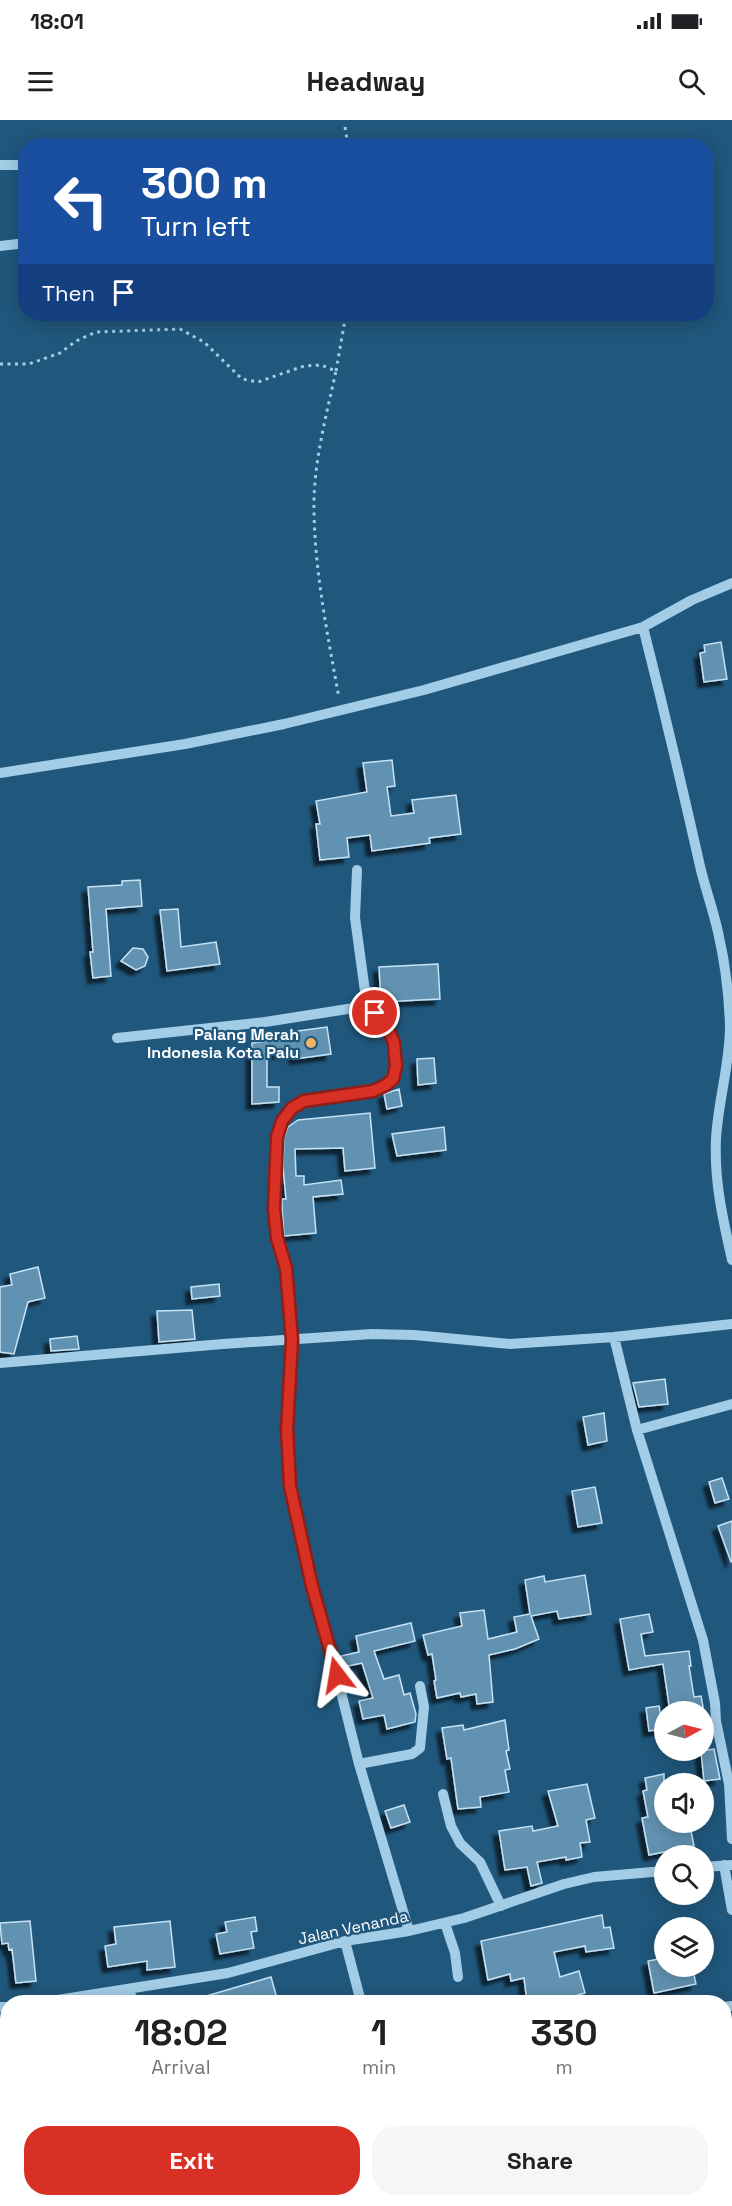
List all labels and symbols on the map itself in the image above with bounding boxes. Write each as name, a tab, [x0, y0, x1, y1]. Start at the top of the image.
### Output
pin	[349, 987, 400, 1038]
place label: Palang Merah Indonesia Kota Palu	[147, 1024, 299, 1063]
marker: Palang Merah Indonesia Kota Palu	[304, 1036, 318, 1050]
position arrow	[305, 1643, 369, 1707]
north arrow	[654, 1701, 714, 1761]
street label: Jalan Venanda	[296, 1906, 410, 1949]

